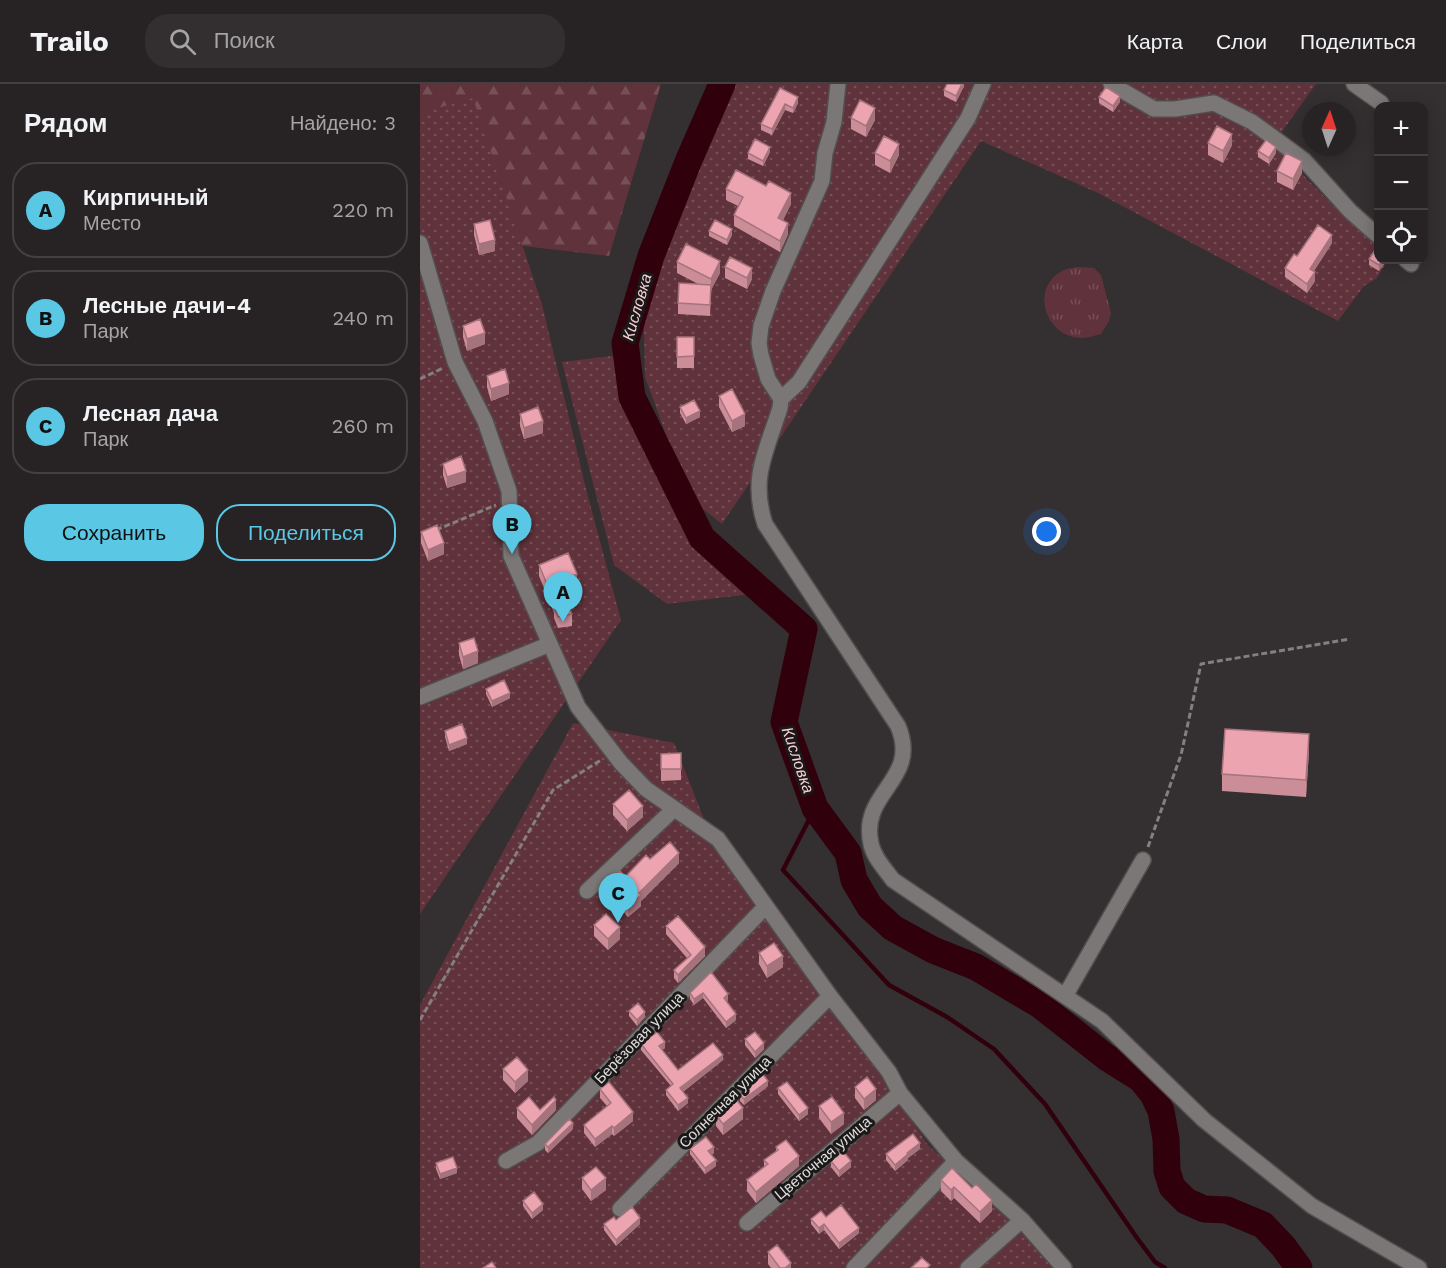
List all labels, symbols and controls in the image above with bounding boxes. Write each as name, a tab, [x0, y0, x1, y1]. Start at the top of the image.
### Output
search box	[145, 14, 565, 68]
text: Trailo	[30, 25, 109, 58]
icon: search	[166, 25, 199, 58]
text: Поиск	[214, 28, 275, 53]
text: Карта	[1127, 29, 1183, 54]
text: Слои	[1216, 29, 1267, 54]
text: Поделиться	[1300, 29, 1416, 54]
north arrow	[1302, 102, 1356, 156]
map controls	[1374, 102, 1428, 264]
button: +	[1374, 102, 1428, 156]
text: Рядом	[24, 108, 107, 138]
text: Найдено: 3	[290, 111, 396, 135]
button: −	[1374, 156, 1428, 210]
text: Кирпичный	[83, 185, 209, 210]
text: A	[39, 198, 52, 222]
text: 220 m	[332, 198, 394, 222]
button: locate	[1374, 210, 1428, 264]
text: Место	[83, 211, 141, 235]
water label: Кисловка	[618, 271, 656, 343]
text: Лесные дачи-4	[83, 293, 251, 318]
text: B	[39, 306, 52, 330]
text: 240 m	[332, 306, 394, 330]
text: Парк	[83, 319, 128, 343]
text: Лесная дача	[83, 401, 218, 426]
text: C	[39, 414, 52, 438]
text: 260 m	[332, 414, 394, 438]
text: Парк	[83, 427, 128, 451]
button: Сохранить	[24, 504, 204, 561]
button: Поделиться	[216, 504, 396, 561]
pin: B	[492, 504, 532, 554]
your location	[1032, 517, 1061, 546]
pin: A	[544, 572, 582, 622]
water label: Кисловка	[778, 724, 818, 796]
pin: C	[598, 874, 638, 923]
street label: Берёзовая улица	[591, 988, 688, 1088]
street label: Солнечная улица	[675, 1052, 775, 1152]
street label: Цветочная улица	[771, 1112, 875, 1204]

